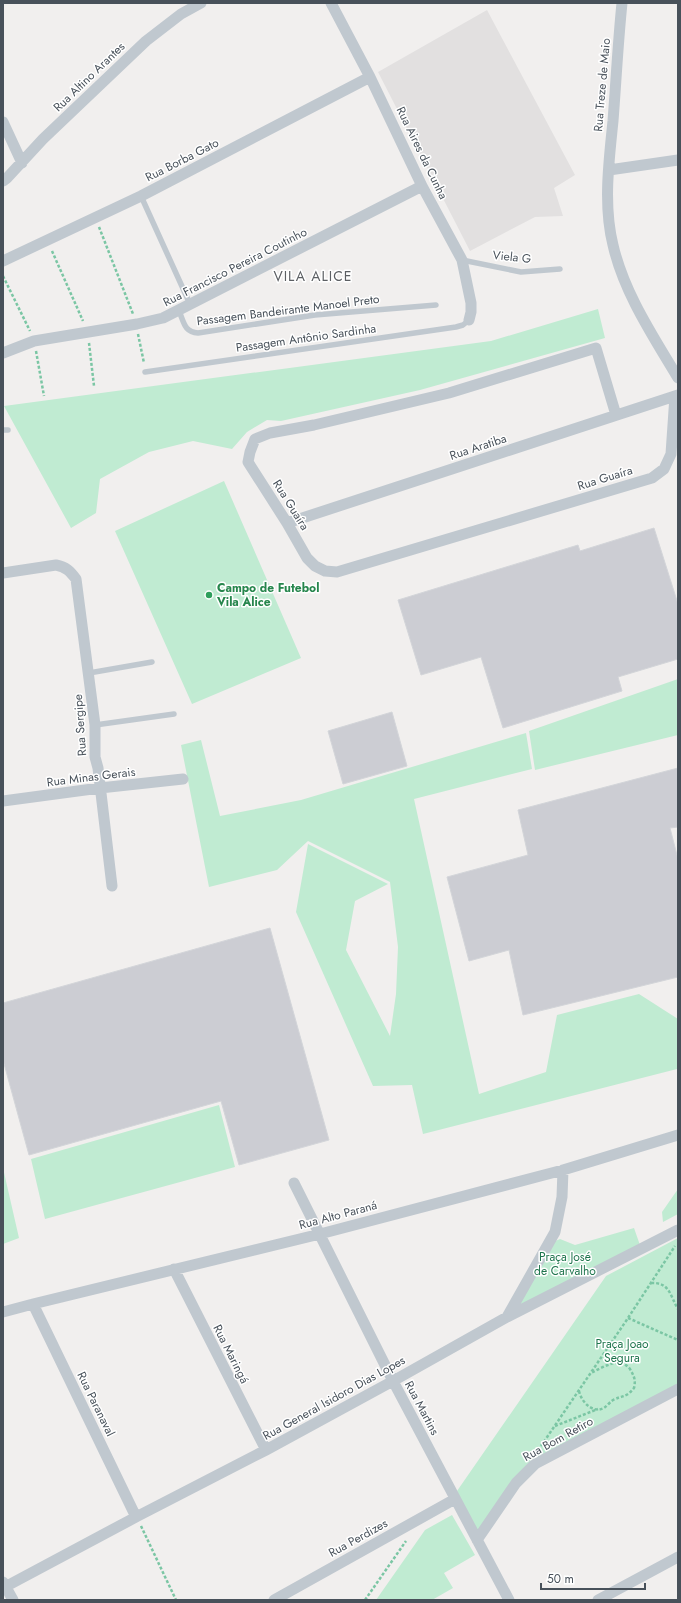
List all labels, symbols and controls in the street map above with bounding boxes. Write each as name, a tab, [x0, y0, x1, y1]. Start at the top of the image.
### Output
street label: Rua Treze de Maio	[589, 37, 615, 133]
street label: Rua Altino Arantes	[49, 38, 129, 116]
street label: Rua Aires da Cunha	[392, 104, 452, 203]
street label: Rua Borba Gato	[142, 134, 222, 186]
street label: Rua Francisco Pereira Coutinho	[160, 223, 310, 311]
street label: Viela G	[492, 246, 532, 268]
district label: VILA ALICE	[273, 266, 353, 286]
street label: Passagem Bandeirante Manoel Preto	[196, 290, 381, 330]
street label: Passagem Antônio Sardinha	[235, 319, 378, 357]
street label: Rua Aratiba	[447, 429, 509, 465]
street label: Rua Guaíra	[575, 461, 635, 495]
street label: Rua Guaíra	[268, 476, 314, 534]
place label: Campo de Futebol Vila Alice	[216, 579, 319, 611]
marker: Campo de Futebol Vila Alice	[204, 590, 214, 600]
street label: Rua Sergipe	[69, 693, 91, 757]
street label: Rua Minas Gerais	[46, 763, 136, 791]
street label: Rua Alto Paraná	[297, 1196, 379, 1234]
park label: Praça José de Carvalho	[534, 1248, 596, 1280]
street label: Rua Maringá	[208, 1321, 254, 1387]
park label: Praça Joao Segura	[595, 1335, 649, 1367]
street label: Rua General Isidoro Dias Lopes	[260, 1351, 409, 1445]
street label: Rua Paranaval	[73, 1369, 119, 1439]
street label: Rua Martins	[400, 1378, 444, 1438]
street label: Rua Bom Retiro	[520, 1412, 597, 1466]
street label: Rua Perdizes	[325, 1514, 391, 1562]
scale bar	[541, 1565, 645, 1591]
text: 50 m	[547, 1570, 574, 1588]

